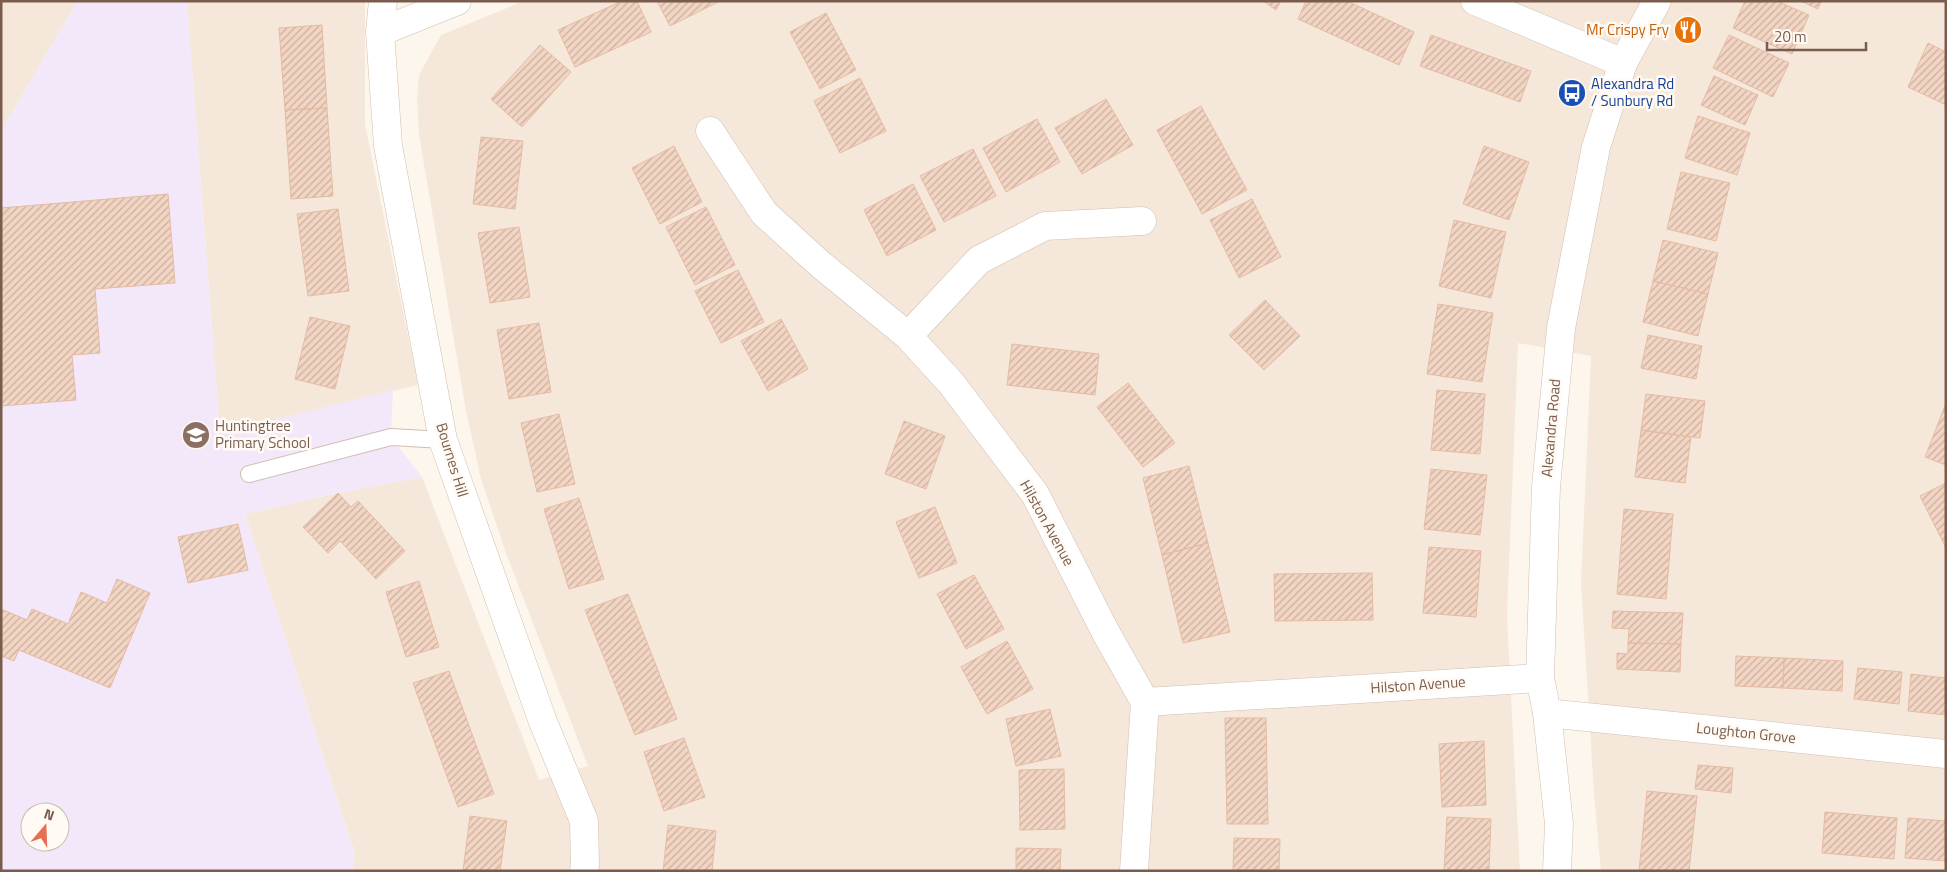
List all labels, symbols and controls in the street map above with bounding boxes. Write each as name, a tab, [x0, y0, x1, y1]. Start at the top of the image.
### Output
restaurant icon: Mr Crispy Fry	[1673, 15, 1703, 45]
place label: Mr Crispy Fry	[1586, 18, 1669, 41]
scale bar	[1767, 20, 1866, 52]
text: 20 m	[1774, 25, 1807, 48]
place label: Alexandra Rd / Sunbury Rd	[1591, 72, 1674, 112]
bus stop icon: Alexandra Rd / Sunbury Rd	[1557, 78, 1587, 108]
street label: Alexandra Road	[1535, 378, 1566, 478]
place label: Huntingtree Primary School	[215, 414, 310, 454]
school or university icon: Huntingtree Primary School	[181, 420, 211, 450]
street label: Bournes Hill	[430, 420, 475, 500]
street label: Hilston Avenue	[1014, 476, 1081, 570]
street label: Hilston Avenue	[1370, 670, 1466, 699]
street label: Loughton Grove	[1695, 716, 1797, 749]
north arrow	[20, 802, 70, 852]
text: N	[41, 803, 57, 826]

